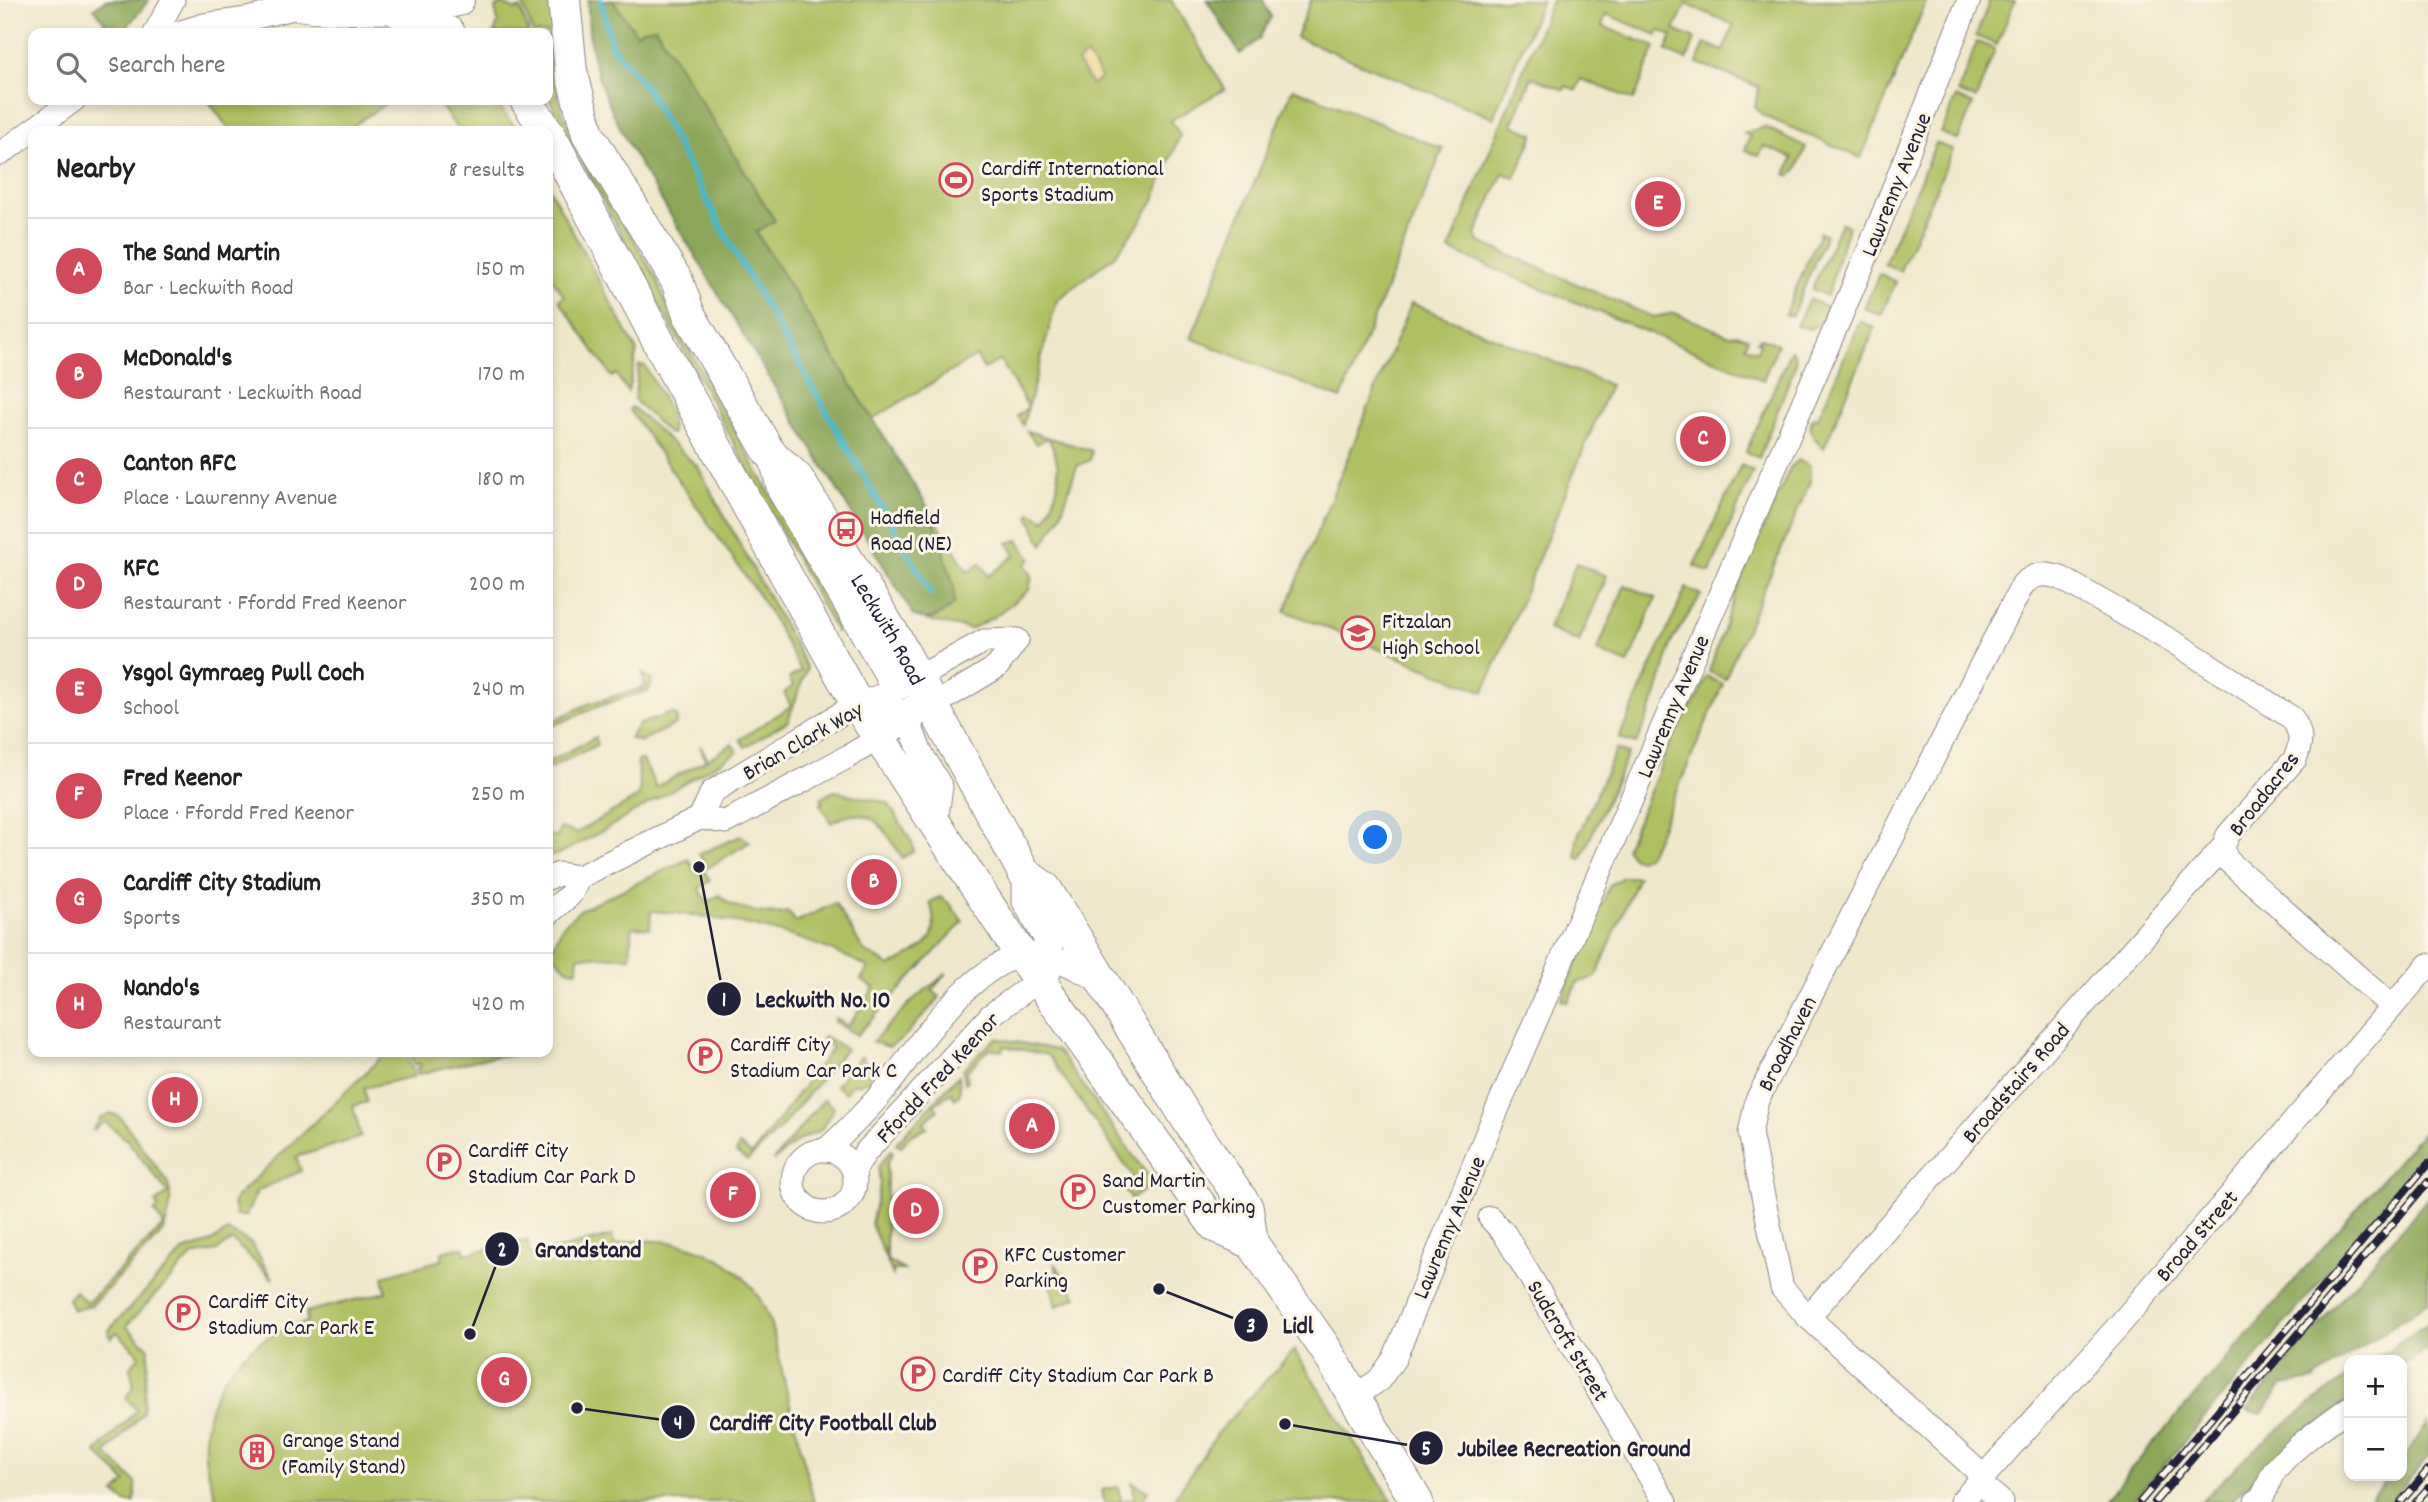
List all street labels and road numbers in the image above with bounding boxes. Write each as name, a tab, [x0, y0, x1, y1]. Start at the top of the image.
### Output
street label: Lawrenny Avenue	[1854, 108, 1942, 262]
street label: Leckwith Road	[840, 569, 931, 692]
street label: Lawrenny Avenue	[1630, 631, 1720, 784]
street label: Brian Clark Way	[737, 695, 871, 791]
street label: Broadacres	[2222, 746, 2309, 845]
street label: Broadhaven	[1751, 991, 1827, 1098]
street label: Ffordd Fred Keenor	[870, 1006, 1010, 1153]
street label: Broadstairs Road	[1956, 1017, 2080, 1152]
street label: Lawrenny Avenue	[1406, 1152, 1496, 1305]
street label: Broad Street	[2149, 1184, 2248, 1291]
street label: Sudcroft Street	[1517, 1275, 1615, 1409]

